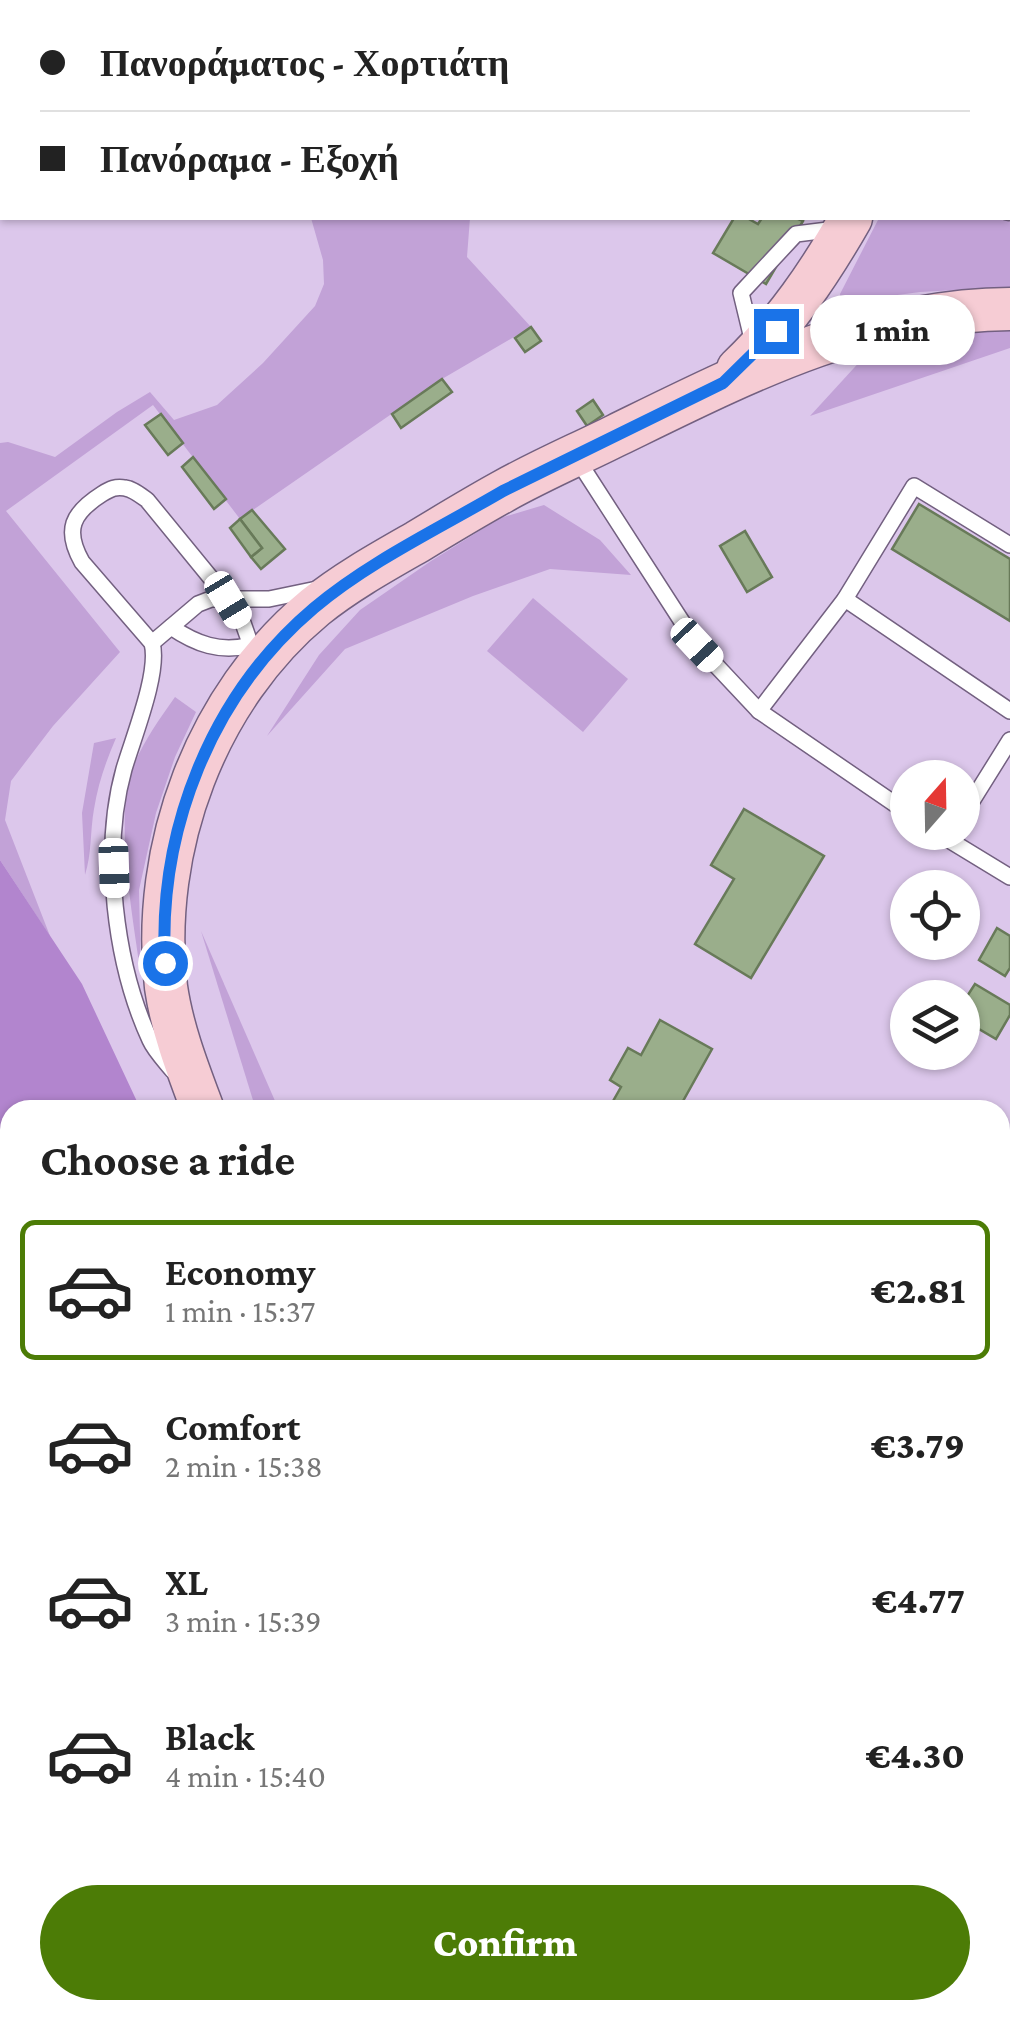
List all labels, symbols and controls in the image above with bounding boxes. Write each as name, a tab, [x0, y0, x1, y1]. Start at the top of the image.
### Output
text: Πανοράματος - Χορτιάτη	[100, 42, 509, 84]
text: Πανόραμα - Εξοχή	[100, 138, 399, 180]
callout: 1 min	[811, 296, 976, 366]
route end	[754, 309, 799, 354]
text: 1 min	[855, 312, 930, 348]
car	[200, 567, 256, 633]
car	[666, 613, 728, 677]
north arrow	[890, 760, 980, 850]
map controls	[890, 760, 980, 1070]
car	[98, 837, 130, 899]
button: locate	[890, 870, 980, 960]
route start	[143, 941, 188, 986]
button: layers	[890, 980, 980, 1070]
text: Choose a ride	[40, 1135, 295, 1185]
icon: car	[45, 1245, 135, 1335]
text: Economy	[165, 1251, 315, 1293]
text: €2.81	[871, 1269, 965, 1311]
text: 1 min · 15:37	[165, 1293, 315, 1329]
icon: car	[45, 1400, 135, 1490]
text: Comfort	[165, 1406, 301, 1448]
text: €3.79	[871, 1424, 965, 1466]
text: 2 min · 15:38	[165, 1448, 323, 1484]
icon: car	[45, 1555, 135, 1645]
text: XL	[165, 1561, 208, 1603]
text: €4.77	[872, 1579, 965, 1621]
text: 3 min · 15:39	[165, 1603, 321, 1639]
icon: car	[45, 1710, 135, 1800]
text: Black	[165, 1716, 254, 1758]
text: €4.30	[865, 1734, 965, 1776]
text: 4 min · 15:40	[165, 1758, 326, 1794]
button: Confirm	[40, 1885, 970, 2000]

